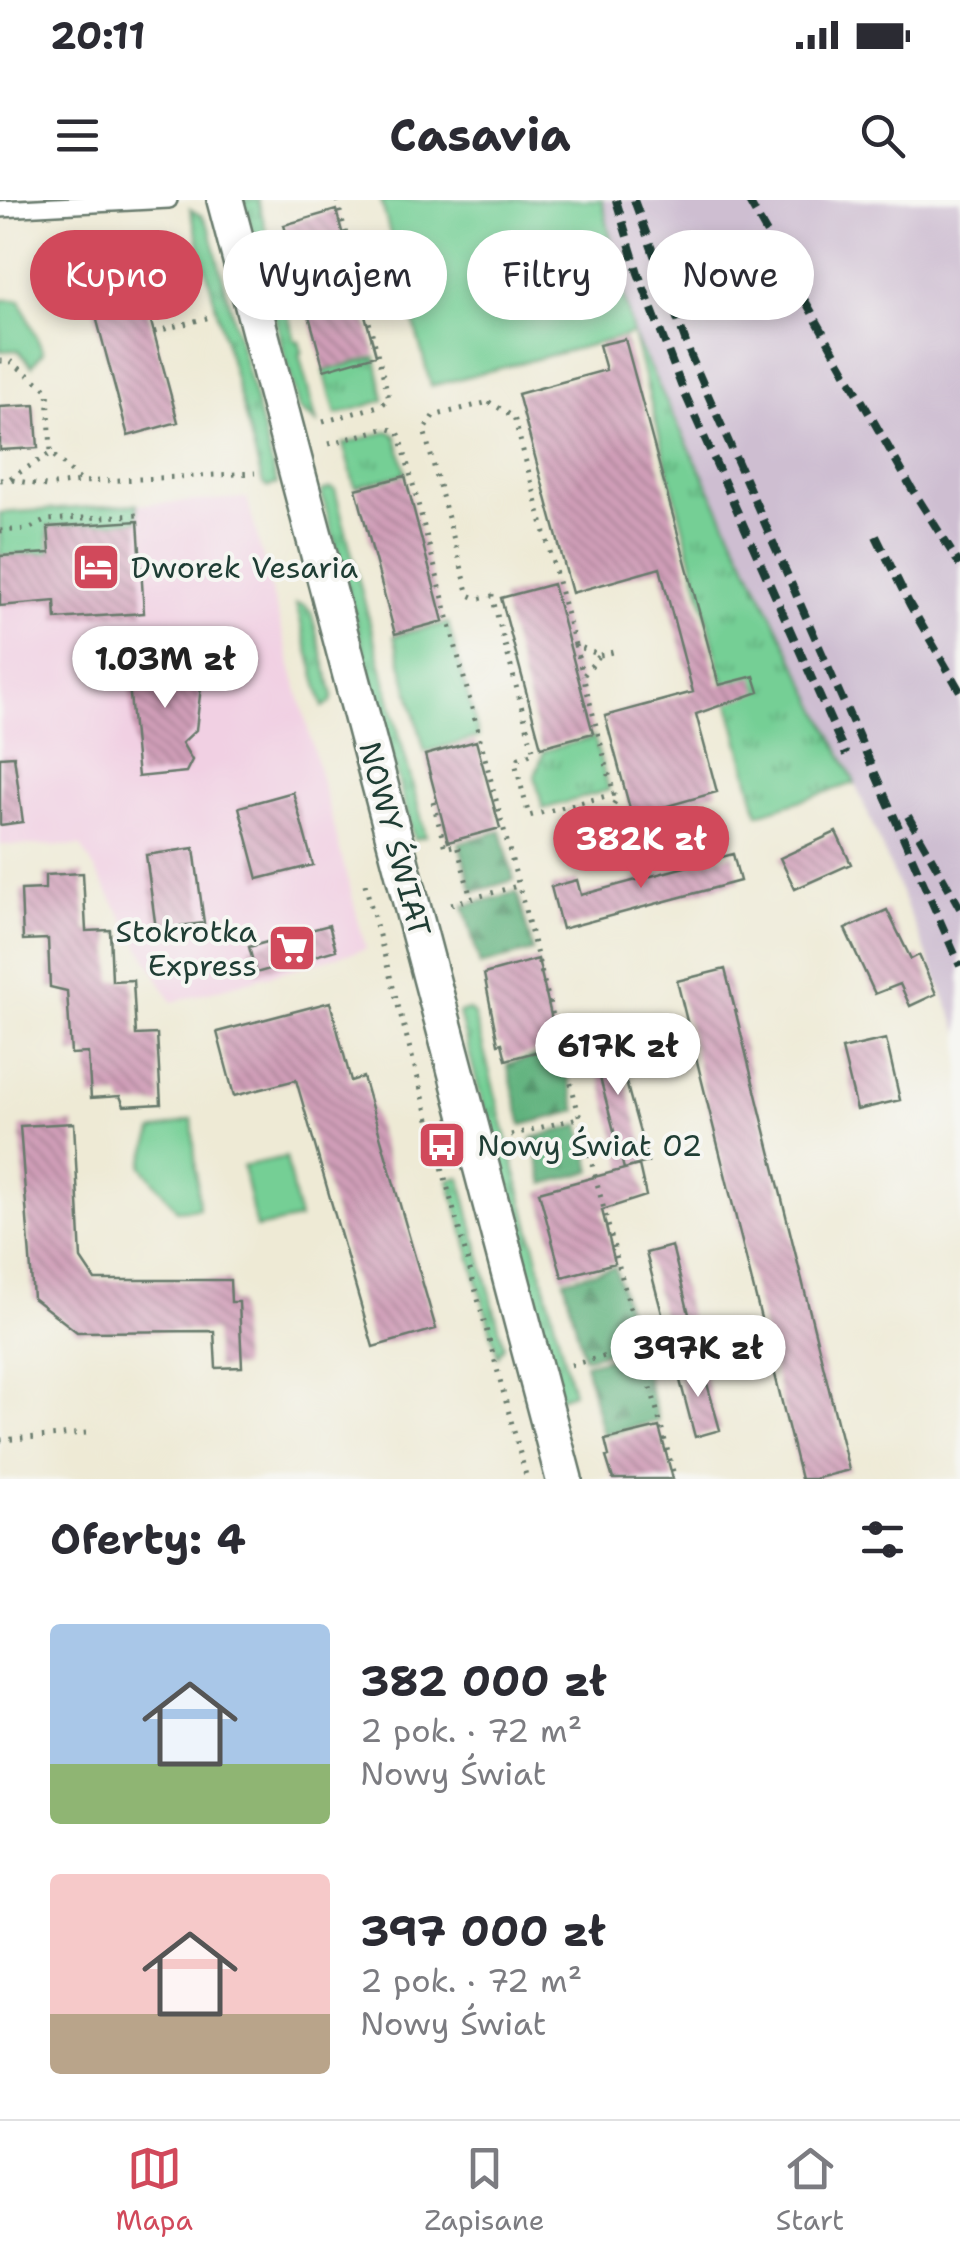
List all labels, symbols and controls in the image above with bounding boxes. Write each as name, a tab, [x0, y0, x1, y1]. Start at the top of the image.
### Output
text: 20:11	[50, 10, 145, 61]
text: Casavia	[389, 105, 571, 165]
icon: menu	[50, 108, 105, 163]
icon: search	[855, 108, 910, 163]
chip: Kupno	[30, 230, 203, 320]
chip: Wynajem	[223, 230, 447, 320]
chip: Filtry	[467, 230, 627, 320]
chip: Nowe	[647, 230, 814, 320]
hotel icon: Dworek Vesaria	[70, 541, 122, 593]
place label: Dworek Vesaria	[131, 547, 359, 588]
pin: 1.03M zł	[62, 626, 268, 711]
text: 1.03M zł	[94, 637, 236, 680]
street label: NOWY ŚWIAT	[349, 737, 441, 941]
pin: 382K zł	[549, 806, 733, 891]
text: 382K zł	[575, 817, 707, 860]
place label: Stokrotka Express	[116, 911, 257, 986]
supermarket icon: Stokrotka Express	[266, 922, 318, 974]
pin: 617K zł	[526, 1013, 710, 1098]
text: 617K zł	[557, 1024, 679, 1067]
bus stop icon: Nowy Świat 02	[416, 1119, 468, 1171]
place label: Nowy Świat 02	[477, 1125, 702, 1166]
pin: 397K zł	[606, 1315, 790, 1400]
text: 397K zł	[633, 1326, 763, 1369]
text: Oferty: 4	[50, 1511, 246, 1567]
icon: filters	[855, 1512, 910, 1567]
text: 382 000 zł	[360, 1653, 607, 1709]
icon: home	[130, 1664, 250, 1784]
text: 2 pok. · 72 m²	[360, 1709, 582, 1752]
text: Nowy Świat	[360, 1752, 546, 1795]
text: 397 000 zł	[360, 1903, 605, 1959]
icon: home	[130, 1914, 250, 2034]
text: 2 pok. · 72 m²	[360, 1959, 582, 2002]
text: Nowy Świat	[360, 2002, 546, 2045]
tab: Mapa	[116, 2141, 193, 2239]
tab: Zapisane	[424, 2141, 545, 2239]
tab: Start	[776, 2141, 844, 2239]

